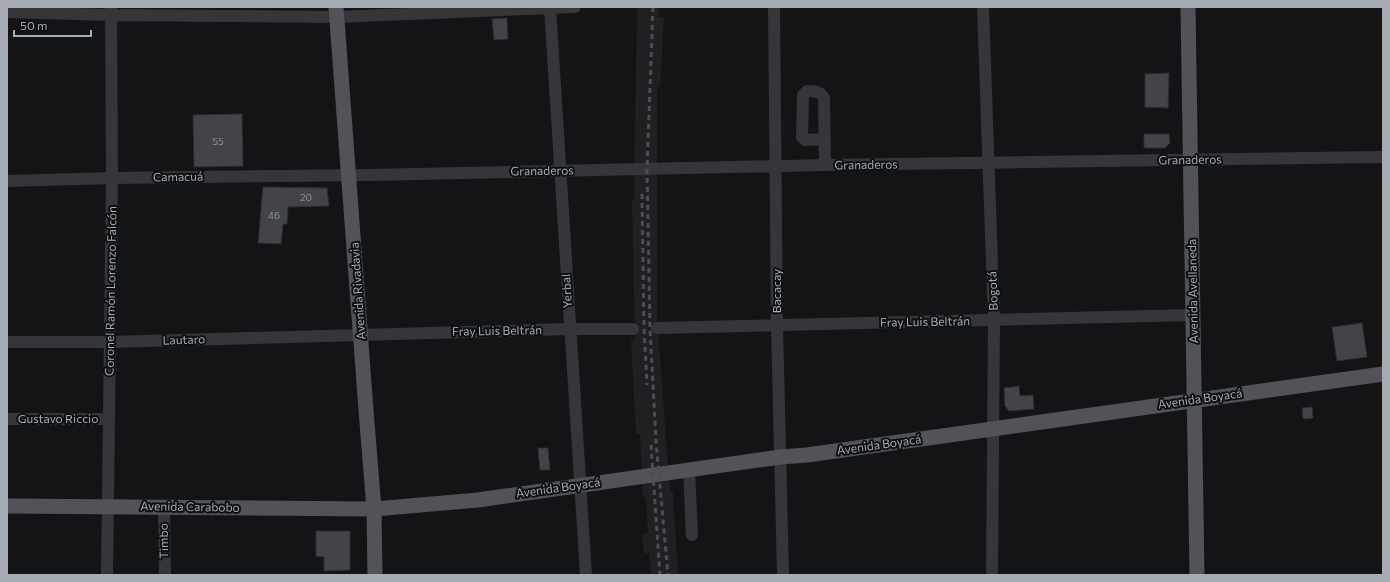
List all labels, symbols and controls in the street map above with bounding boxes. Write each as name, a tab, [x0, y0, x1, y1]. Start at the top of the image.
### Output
scale bar	[14, 12, 91, 38]
text: 50 m	[20, 18, 48, 32]
house number: 55	[212, 135, 224, 147]
street label: Granaderos	[1158, 151, 1222, 167]
street label: Granaderos	[834, 156, 898, 172]
street label: Granaderos	[510, 162, 574, 178]
street label: Camacuá	[153, 169, 203, 183]
house number: 20	[300, 191, 312, 203]
street label: Coronel Ramón Lorenzo Falcón	[102, 206, 118, 376]
house number: 46	[268, 209, 280, 221]
street label: Avenida Avellaneda	[1184, 239, 1200, 343]
street label: Avenida Rivadavia	[347, 242, 367, 340]
street label: Bacacay	[769, 269, 783, 313]
street label: Bogotá	[984, 271, 1000, 311]
street label: Yerbal	[558, 274, 574, 309]
street label: Fray Luis Beltrán	[880, 313, 970, 329]
street label: Fray Luis Beltrán	[452, 322, 542, 338]
street label: Lautaro	[162, 331, 206, 347]
street label: Avenida Boyacá	[1157, 385, 1243, 411]
street label: Gustavo Riccio	[18, 411, 98, 425]
street label: Avenida Boyacá	[836, 431, 922, 457]
street label: Avenida Boyacá	[515, 474, 601, 500]
street label: Avenida Carabobo	[140, 498, 240, 514]
street label: Timbo	[156, 523, 170, 559]

